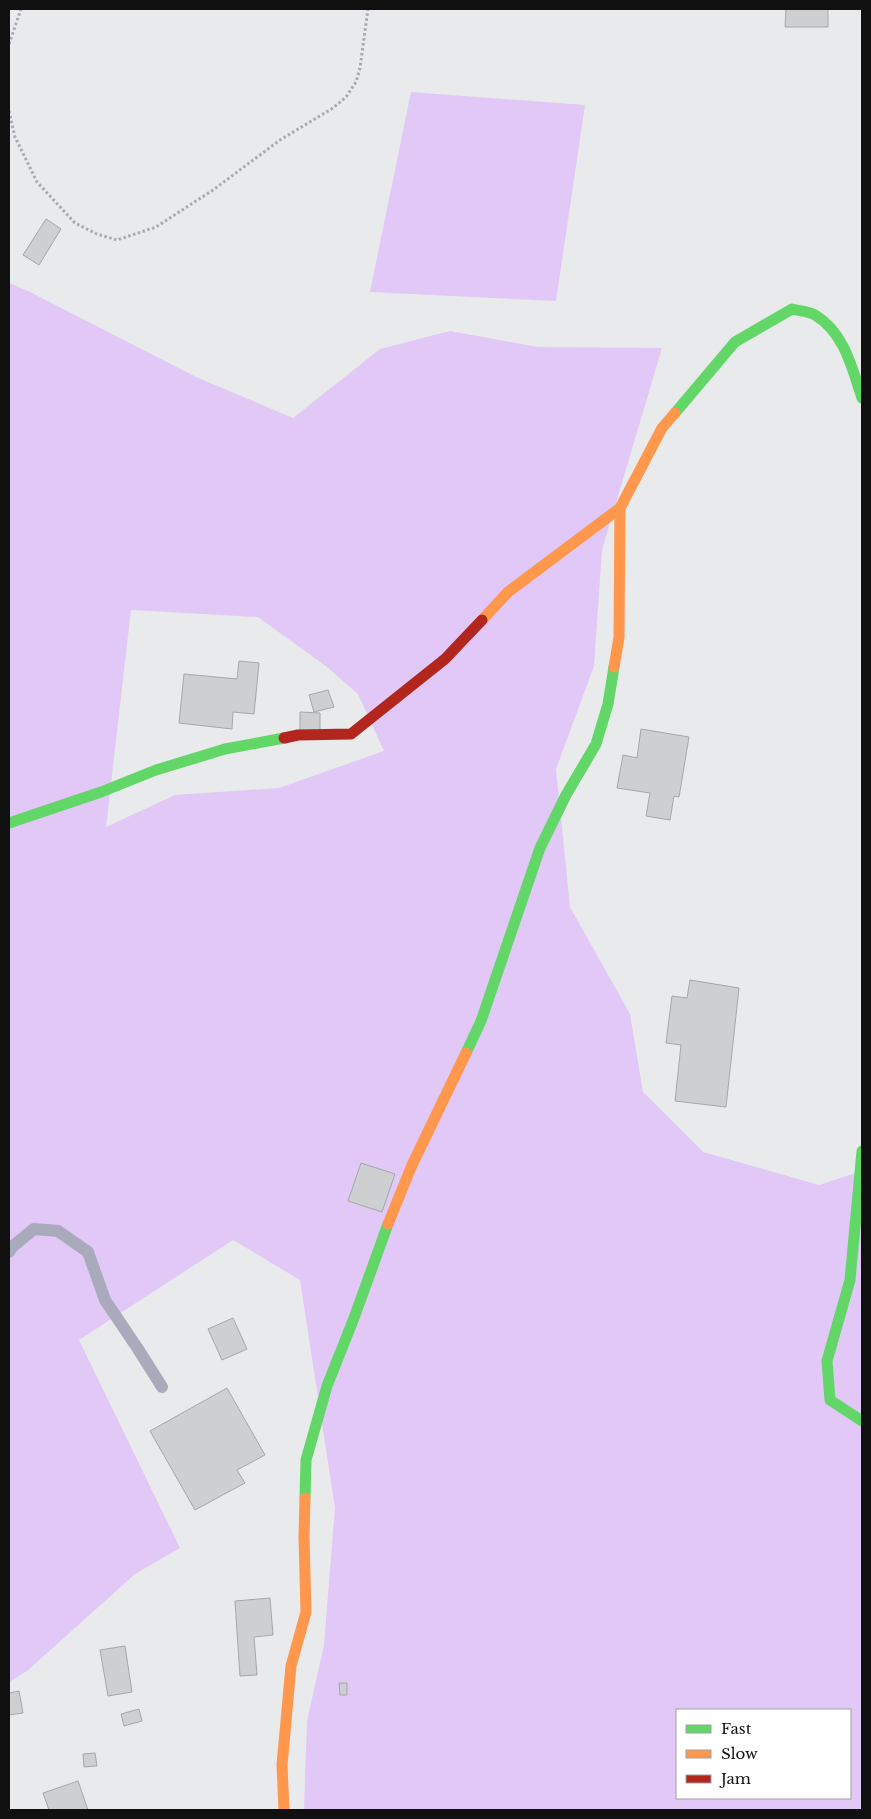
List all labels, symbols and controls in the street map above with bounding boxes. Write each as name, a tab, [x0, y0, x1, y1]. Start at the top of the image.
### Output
legend	[676, 1709, 851, 1799]
text: Fast	[721, 1719, 752, 1738]
text: Slow	[721, 1744, 758, 1763]
text: Jam	[719, 1769, 751, 1788]

